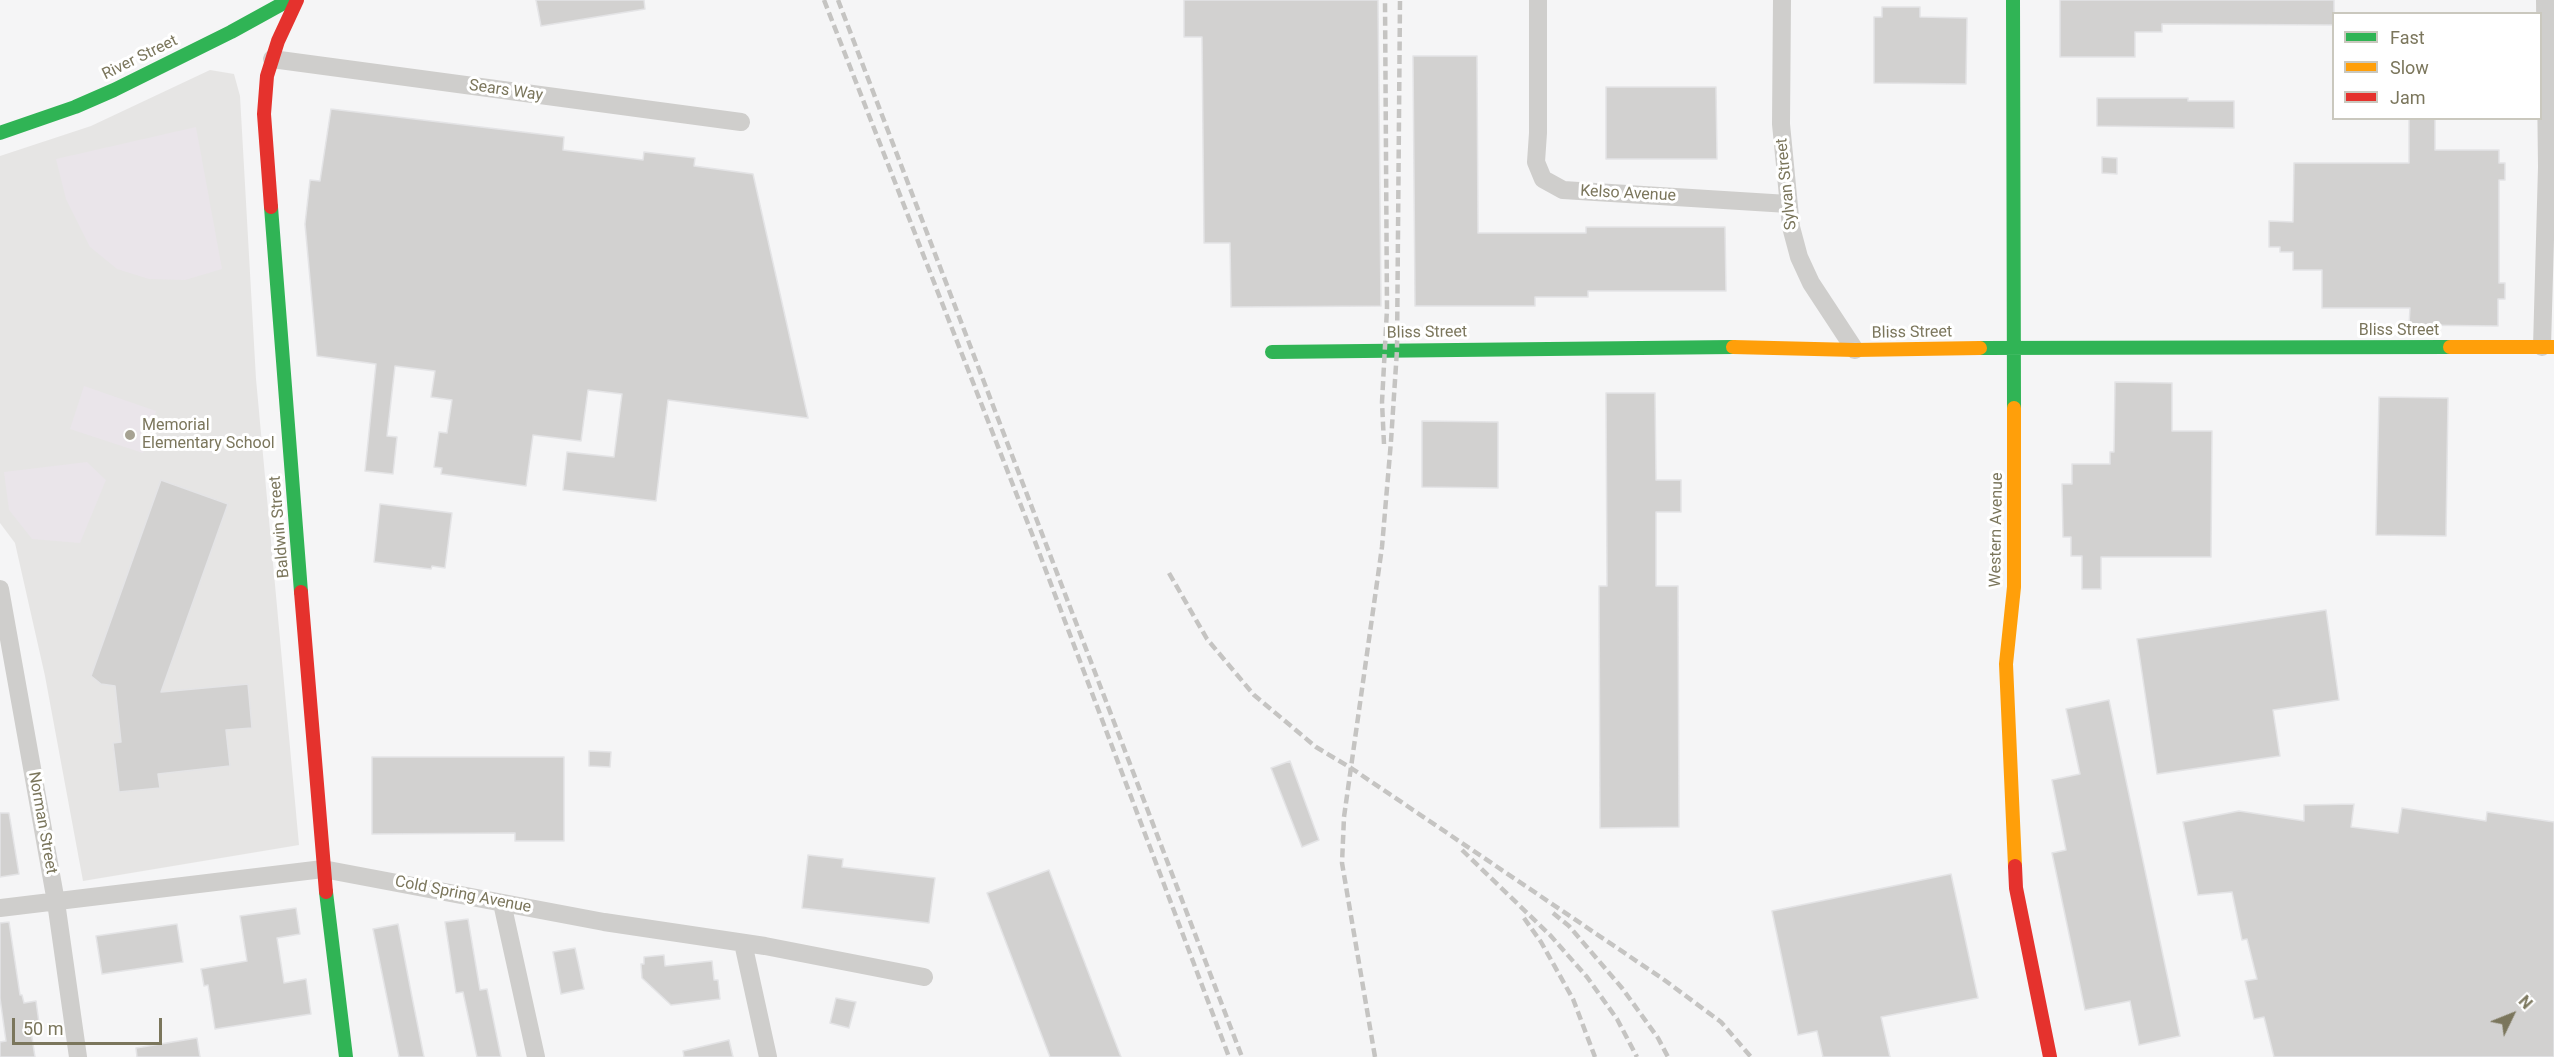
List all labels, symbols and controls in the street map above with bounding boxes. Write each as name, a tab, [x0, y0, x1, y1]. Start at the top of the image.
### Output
legend	[2332, 12, 2542, 120]
text: Fast	[2390, 27, 2425, 48]
street label: River Street	[99, 32, 181, 84]
text: Slow	[2390, 57, 2429, 78]
street label: Sears Way	[468, 76, 544, 106]
text: Jam	[2390, 87, 2426, 108]
street label: Sylvan Street	[1773, 137, 1801, 231]
street label: Kelso Avenue	[1580, 182, 1676, 206]
street label: Bliss Street	[2359, 321, 2439, 341]
street label: Bliss Street	[1387, 323, 1467, 343]
street label: Bliss Street	[1872, 323, 1952, 343]
place label: Memorial Elementary School	[142, 416, 275, 454]
marker: Memorial Elementary School	[123, 428, 137, 442]
street label: Western Avenue	[1986, 472, 2008, 588]
street label: Baldwin Street	[266, 475, 294, 579]
street label: Norman Street	[24, 770, 60, 876]
street label: Cold Spring Avenue	[393, 872, 533, 918]
north arrow	[2482, 985, 2542, 1045]
text: N	[2515, 992, 2536, 1013]
scale bar	[15, 1006, 165, 1044]
text: 50 m	[23, 1018, 63, 1039]

